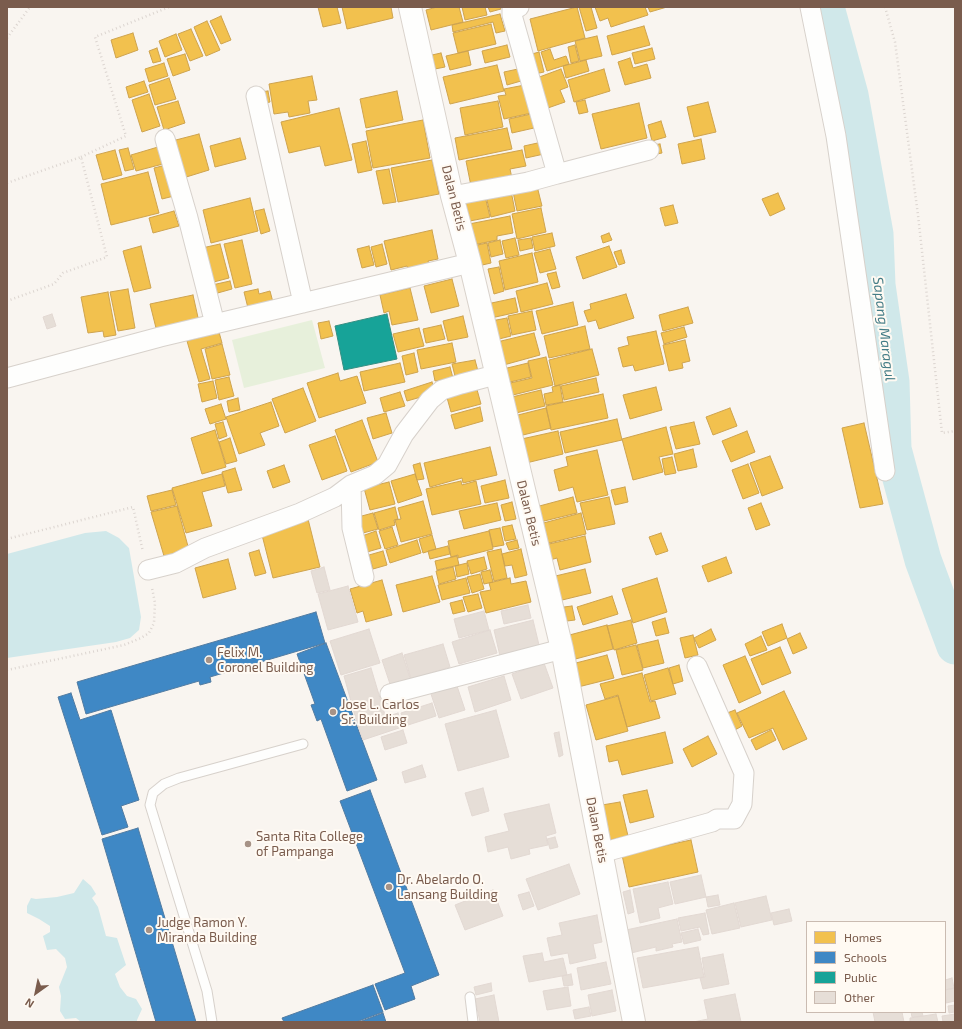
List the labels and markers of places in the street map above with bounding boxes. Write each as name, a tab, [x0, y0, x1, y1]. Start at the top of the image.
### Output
place label: Felix M. Coronel Building	[217, 645, 314, 676]
marker: Felix M. Coronel Building	[204, 655, 214, 665]
place label: Jose L. Carlos Sr. Building	[341, 697, 419, 728]
marker: Jose L. Carlos Sr. Building	[328, 707, 338, 717]
place label: Santa Rita College of Pampanga	[256, 829, 363, 860]
marker: Santa Rita College of Pampanga	[243, 839, 253, 849]
place label: Dr. Abelardo O. Lansang Building	[397, 872, 498, 903]
marker: Dr. Abelardo O. Lansang Building	[384, 882, 394, 892]
place label: Judge Ramon Y. Miranda Building	[157, 915, 257, 946]
marker: Judge Ramon Y. Miranda Building	[144, 925, 154, 935]

